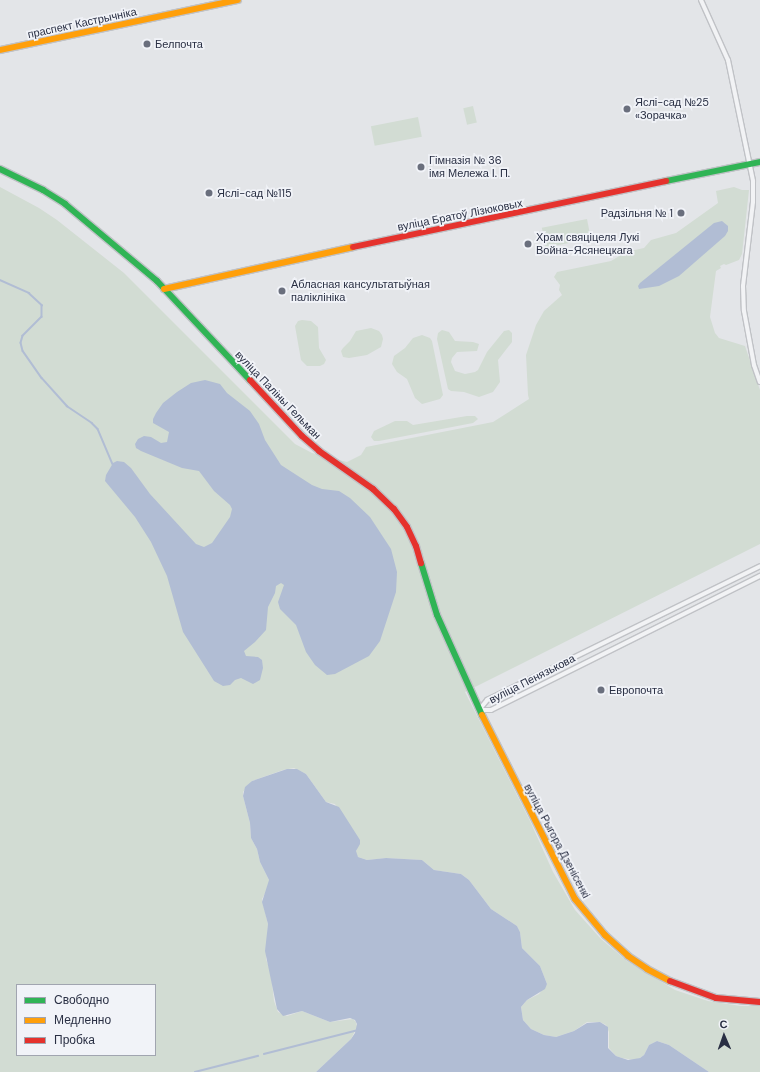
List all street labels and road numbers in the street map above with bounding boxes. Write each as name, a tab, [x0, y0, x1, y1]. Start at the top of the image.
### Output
street label: праспект Кастрычніка	[26, 5, 138, 41]
street label: вуліца Братоў Лізюковых	[396, 196, 524, 234]
street label: вуліца Паліны Гельман	[232, 348, 324, 442]
street label: вуліца Пенязькова	[487, 652, 577, 706]
street label: вуліца Рыгора Дзенісенкі	[521, 782, 593, 900]

